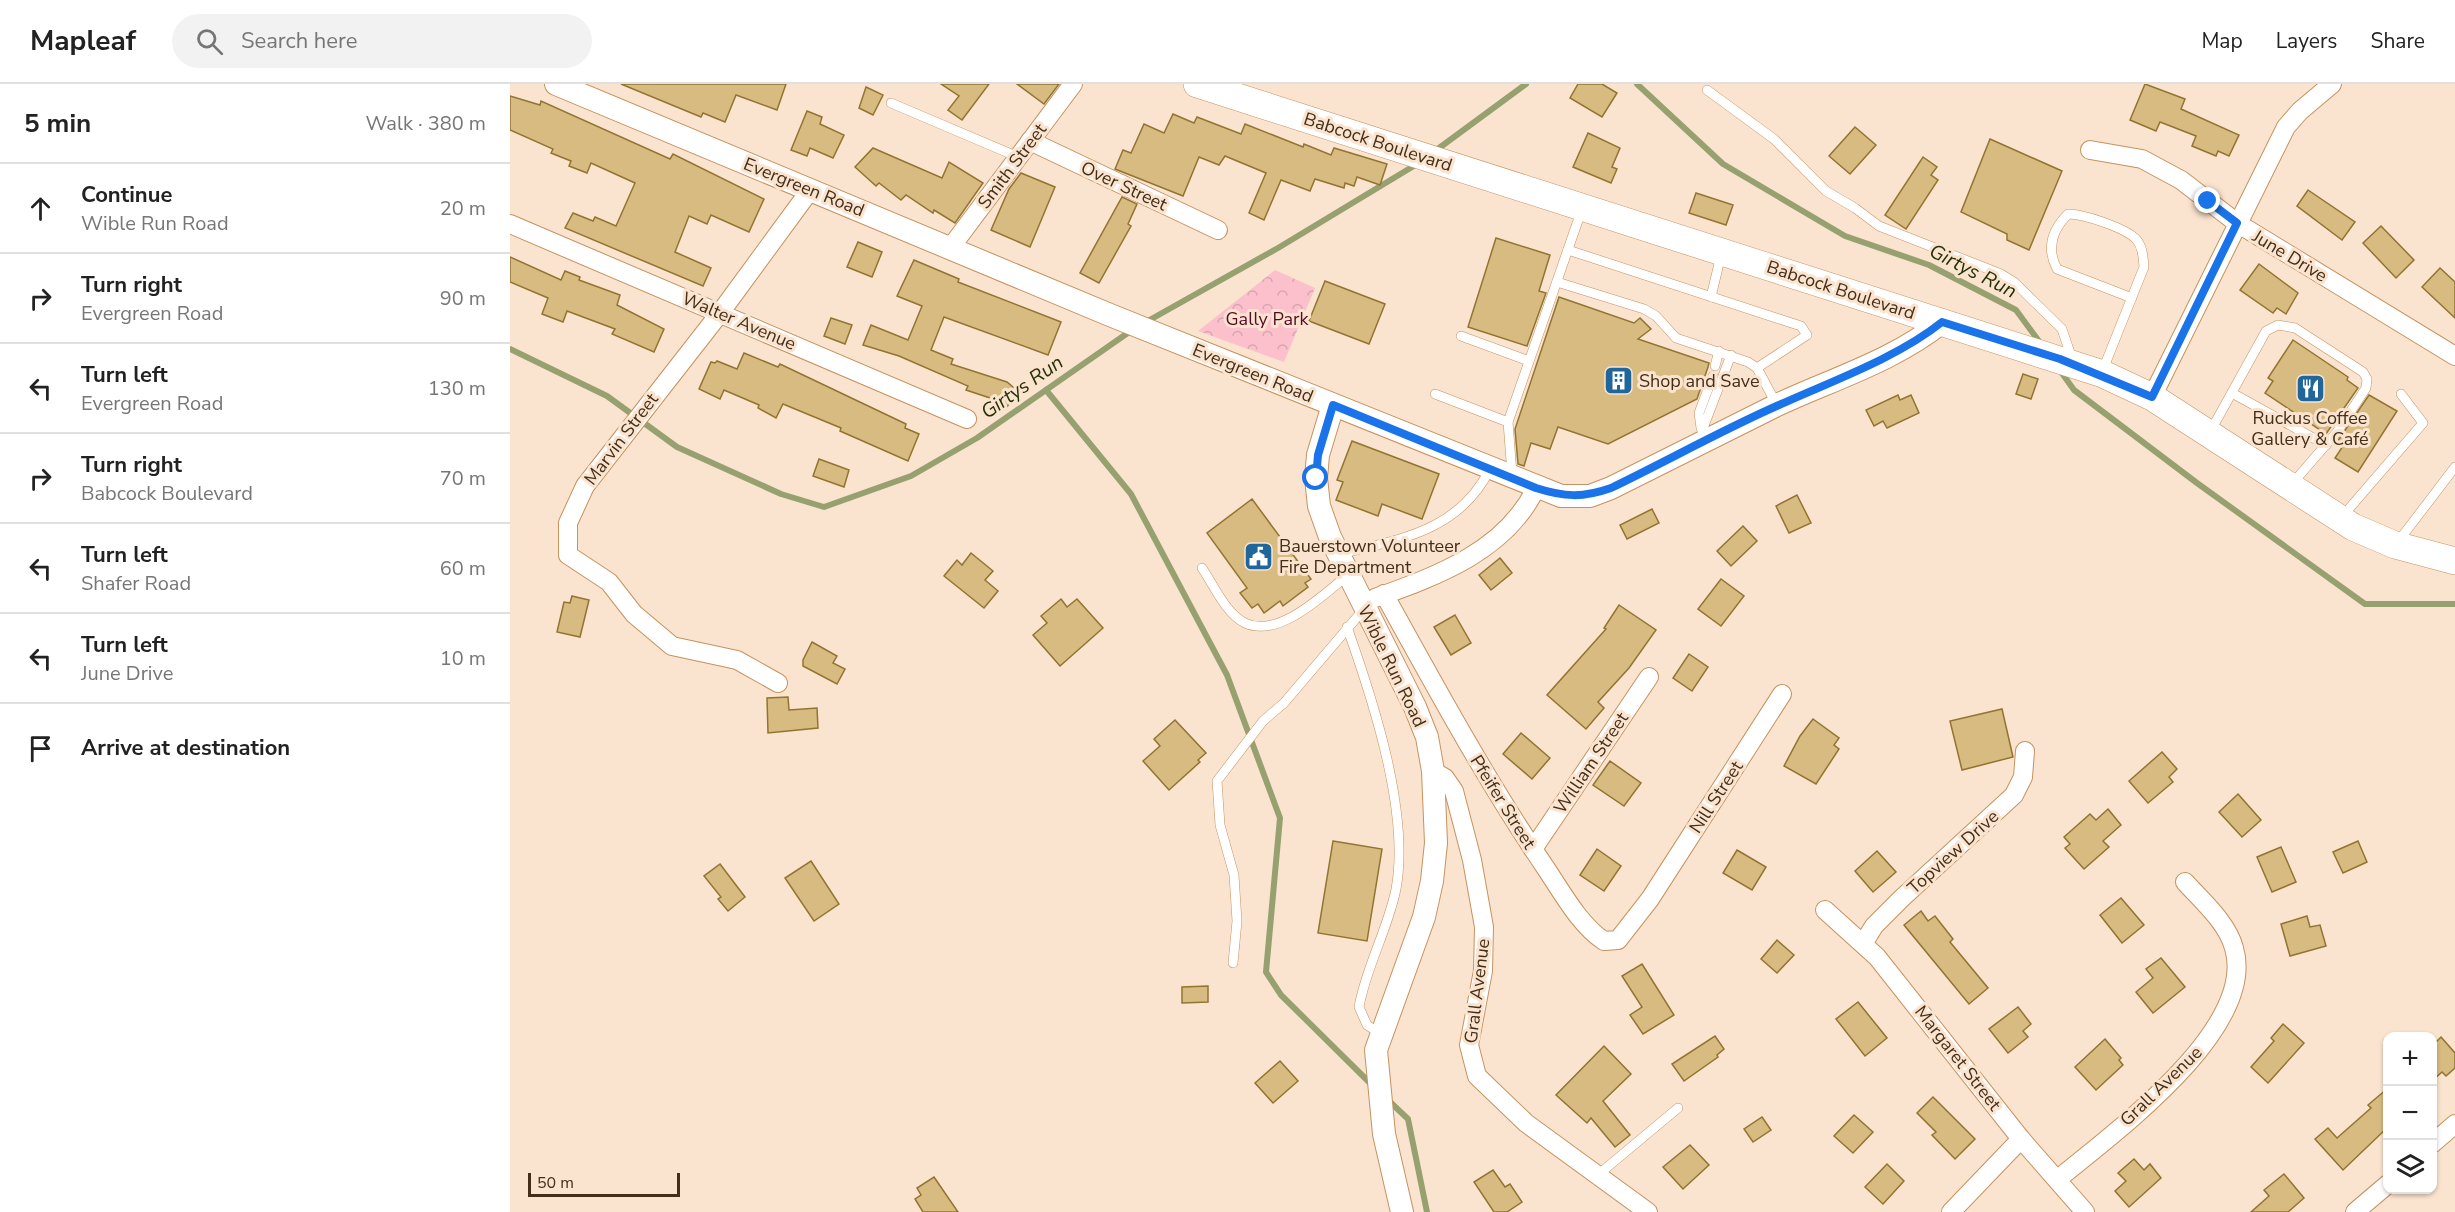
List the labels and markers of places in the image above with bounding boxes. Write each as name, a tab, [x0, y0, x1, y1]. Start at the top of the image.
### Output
building icon: Shop and Save	[1602, 365, 1634, 397]
place label: Shop and Save	[1639, 369, 1760, 393]
restaurant icon: Ruckus Coffee Gallery & Café	[2294, 373, 2326, 405]
place label: Ruckus Coffee Gallery & Café	[2251, 406, 2369, 451]
place label: Bauerstown Volunteer Fire Department	[1279, 534, 1461, 579]
public building icon: Bauerstown Volunteer Fire Department	[1242, 540, 1274, 572]

